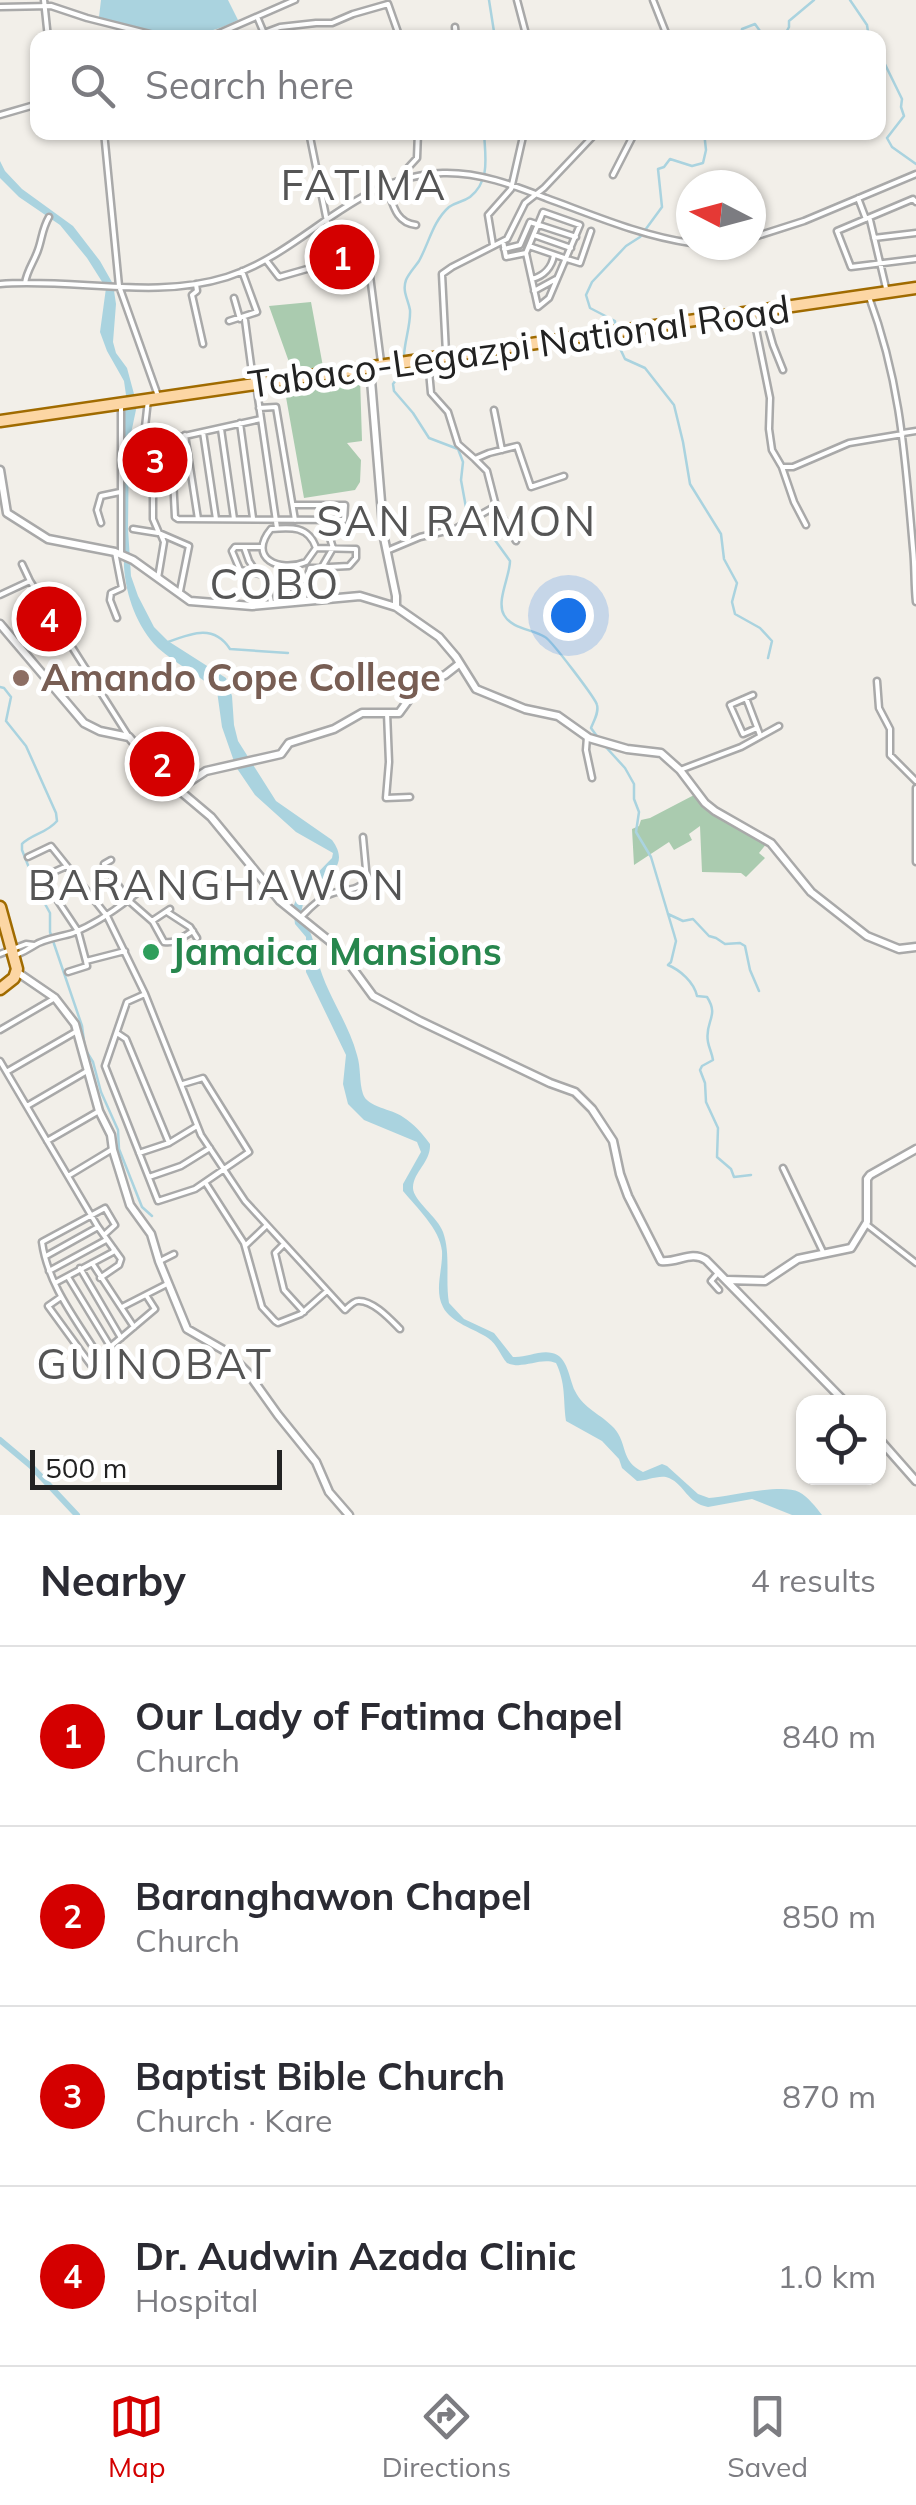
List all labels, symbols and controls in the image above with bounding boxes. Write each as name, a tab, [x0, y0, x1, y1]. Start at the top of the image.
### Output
search box	[30, 30, 886, 140]
icon: search	[65, 58, 120, 113]
text: Search here	[145, 61, 354, 109]
district label: FATIMA	[281, 158, 448, 211]
north arrow	[676, 170, 766, 260]
pin: 1	[310, 220, 374, 294]
street label: Tabaco-Legazpi National Road	[245, 284, 793, 408]
pin: 3	[122, 422, 188, 498]
district label: SAN RAMON	[316, 494, 598, 547]
district label: COBO	[209, 557, 341, 610]
pin: 4	[17, 582, 82, 656]
your location	[543, 590, 594, 641]
place label: Amando Cope College	[41, 653, 441, 701]
marker: Amando Cope College	[10, 667, 32, 689]
pin: 2	[130, 726, 194, 802]
district label: BARANGHAWON	[28, 858, 406, 911]
place label: Jamaica Mansions	[171, 927, 502, 975]
marker: Jamaica Mansions	[140, 941, 162, 963]
district label: GUINOBAT	[36, 1337, 274, 1390]
map controls	[796, 1395, 886, 1485]
button: locate	[796, 1395, 886, 1485]
scale bar	[30, 1445, 282, 1490]
text: 500 m	[45, 1450, 127, 1485]
text: Nearby	[40, 1554, 186, 1607]
text: 4 results	[751, 1560, 876, 1600]
text: Our Lady of Fatima Chapel	[135, 1692, 623, 1740]
text: 1	[63, 1716, 82, 1756]
text: 840 m	[782, 1716, 876, 1756]
text: Church	[135, 1740, 240, 1780]
text: Baranghawon Chapel	[135, 1872, 532, 1920]
text: 2	[63, 1896, 82, 1936]
text: 850 m	[782, 1896, 876, 1936]
text: Church	[135, 1920, 240, 1960]
text: Baptist Bible Church	[135, 2052, 505, 2100]
text: 3	[63, 2076, 82, 2116]
text: 870 m	[782, 2076, 876, 2116]
text: Church · Kare	[135, 2100, 333, 2140]
text: Dr. Audwin Azada Clinic	[135, 2232, 577, 2280]
text: 4	[63, 2256, 82, 2296]
text: 1.0 km	[777, 2256, 876, 2296]
text: Hospital	[135, 2280, 259, 2320]
tab: Map	[108, 2389, 166, 2484]
tab: Directions	[382, 2389, 511, 2484]
tab: Saved	[727, 2389, 808, 2484]

